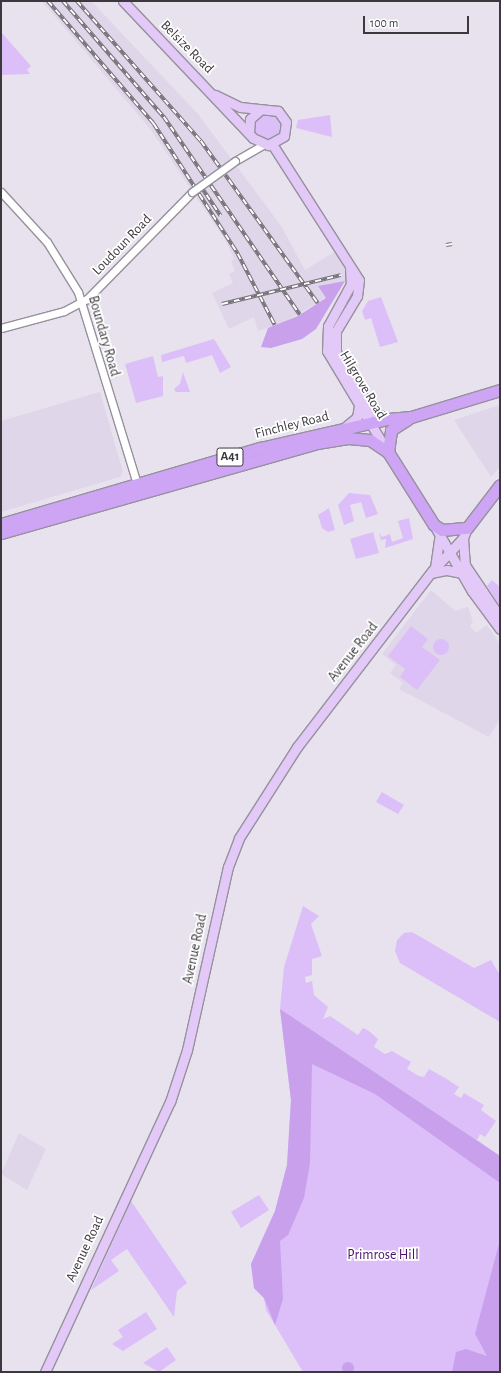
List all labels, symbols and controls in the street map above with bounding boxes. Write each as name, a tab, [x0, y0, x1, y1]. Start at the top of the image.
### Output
scale bar	[365, 8, 471, 34]
street label: Belsize Road	[157, 17, 217, 77]
text: 100 m	[370, 17, 398, 29]
street label: Loudoun Road	[89, 211, 155, 279]
street label: Boundary Road	[85, 294, 123, 378]
street label: Hilgrove Road	[336, 348, 390, 422]
street label: Finchley Road	[253, 408, 331, 442]
road number: A41	[216, 446, 244, 468]
street label: Avenue Road	[325, 619, 381, 685]
street label: Avenue Road	[179, 913, 211, 985]
street label: Avenue Road	[62, 1213, 108, 1285]
park label: Primrose Hill	[347, 1247, 419, 1263]

